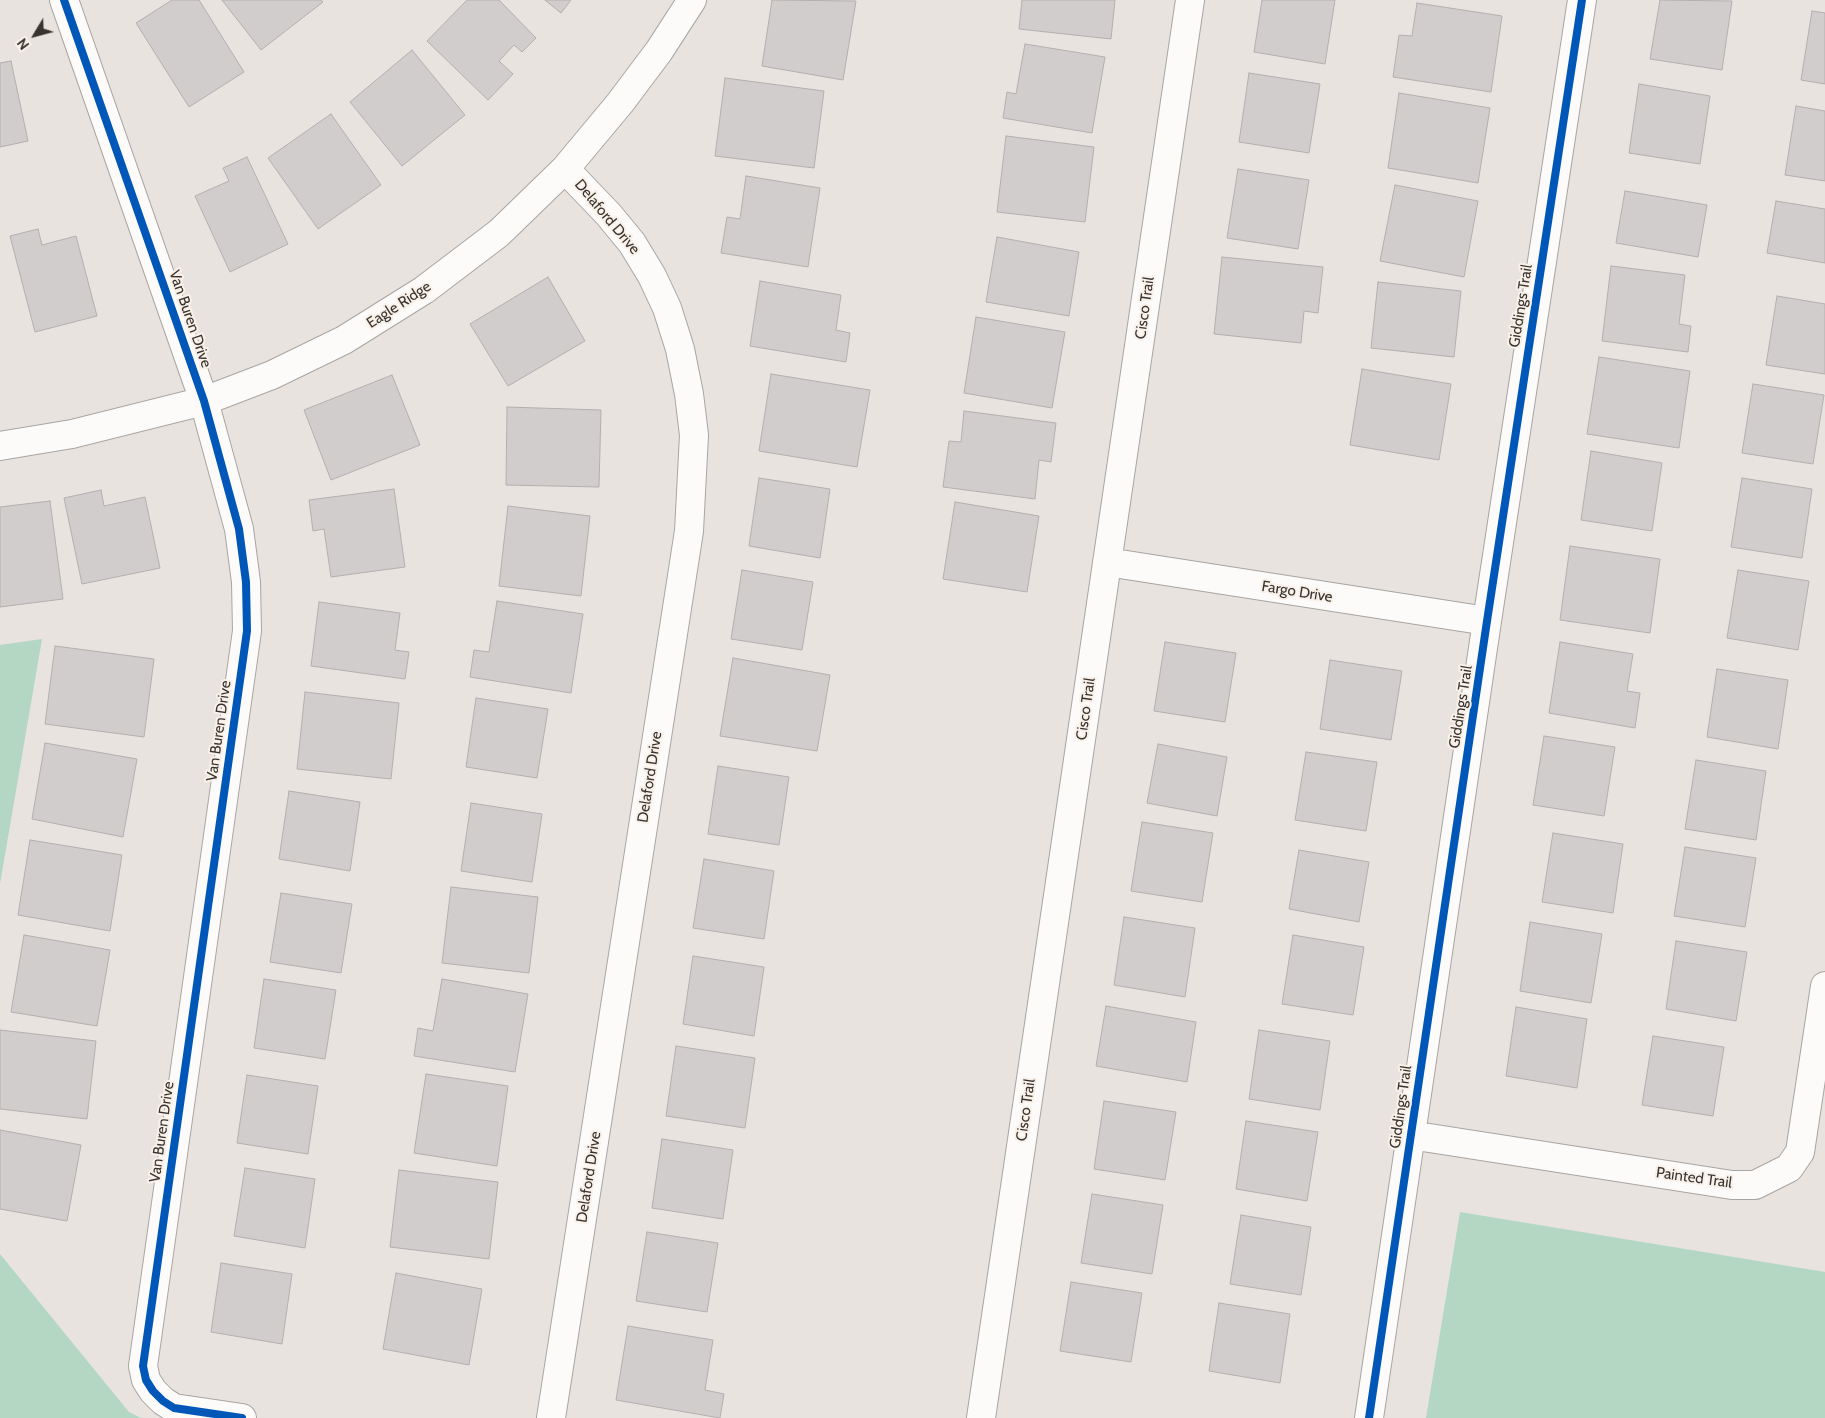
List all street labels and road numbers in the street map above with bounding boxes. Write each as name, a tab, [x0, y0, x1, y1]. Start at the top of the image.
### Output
street label: Delaford Drive	[571, 176, 643, 258]
street label: Giddings Trail	[1506, 263, 1536, 349]
street label: Van Buren Drive	[165, 268, 215, 370]
street label: Cisco Trail	[1132, 276, 1158, 340]
street label: Eagle Ridge	[363, 278, 435, 332]
street label: Fargo Drive	[1260, 578, 1334, 606]
street label: Giddings Trail	[1446, 664, 1476, 750]
street label: Cisco Trail	[1073, 677, 1099, 741]
street label: Van Buren Drive	[203, 679, 235, 783]
street label: Delaford Drive	[634, 730, 666, 824]
street label: Giddings Trail	[1386, 1064, 1416, 1150]
street label: Cisco Trail	[1013, 1078, 1039, 1142]
street label: Van Buren Drive	[146, 1080, 178, 1184]
street label: Delaford Drive	[573, 1130, 605, 1224]
street label: Painted Trail	[1655, 1164, 1733, 1192]

